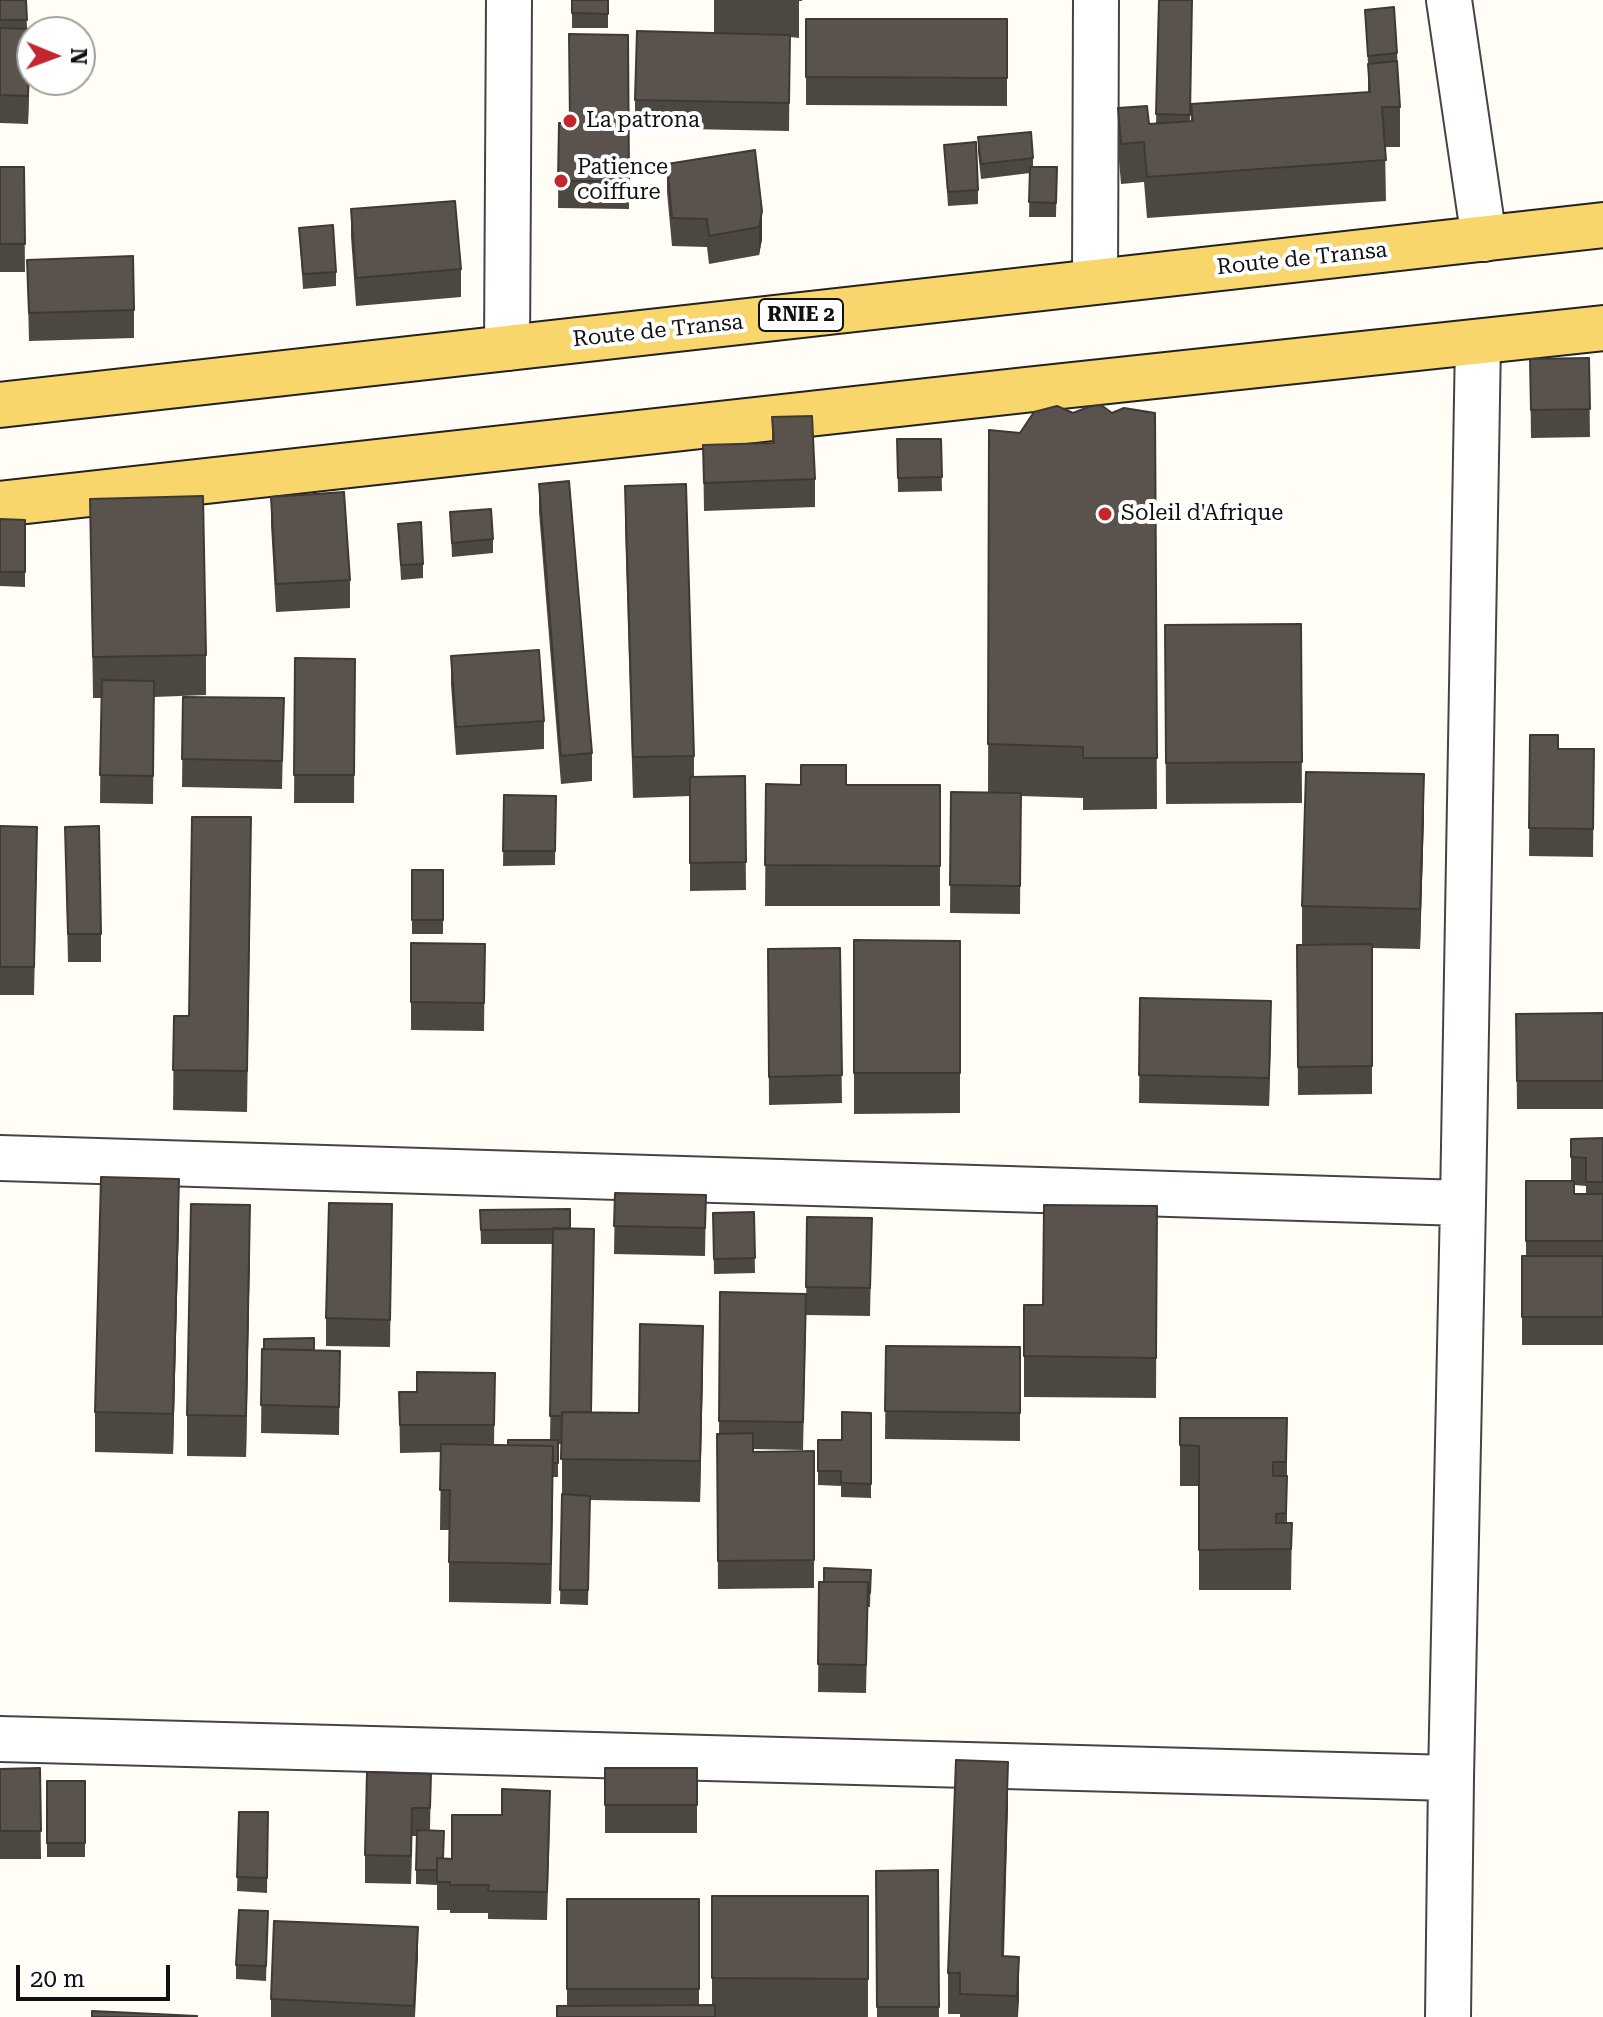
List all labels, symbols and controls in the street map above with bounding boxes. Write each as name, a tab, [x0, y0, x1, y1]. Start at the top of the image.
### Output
north arrow	[16, 16, 96, 96]
text: N	[66, 48, 91, 65]
place label: La patrona	[586, 108, 700, 134]
marker: La patrona	[561, 112, 579, 130]
place label: Patience coiffure	[577, 155, 668, 206]
marker: Patience coiffure	[552, 172, 570, 190]
street label: Route de Transa	[1215, 237, 1389, 281]
road number: RNIE 2	[759, 299, 843, 331]
street label: Route de Transa	[571, 309, 745, 353]
place label: Soleil d'Afrique	[1121, 501, 1283, 527]
marker: Soleil d'Afrique	[1096, 505, 1114, 523]
scale bar	[20, 1949, 174, 1999]
text: 20 m	[30, 1965, 85, 1993]

